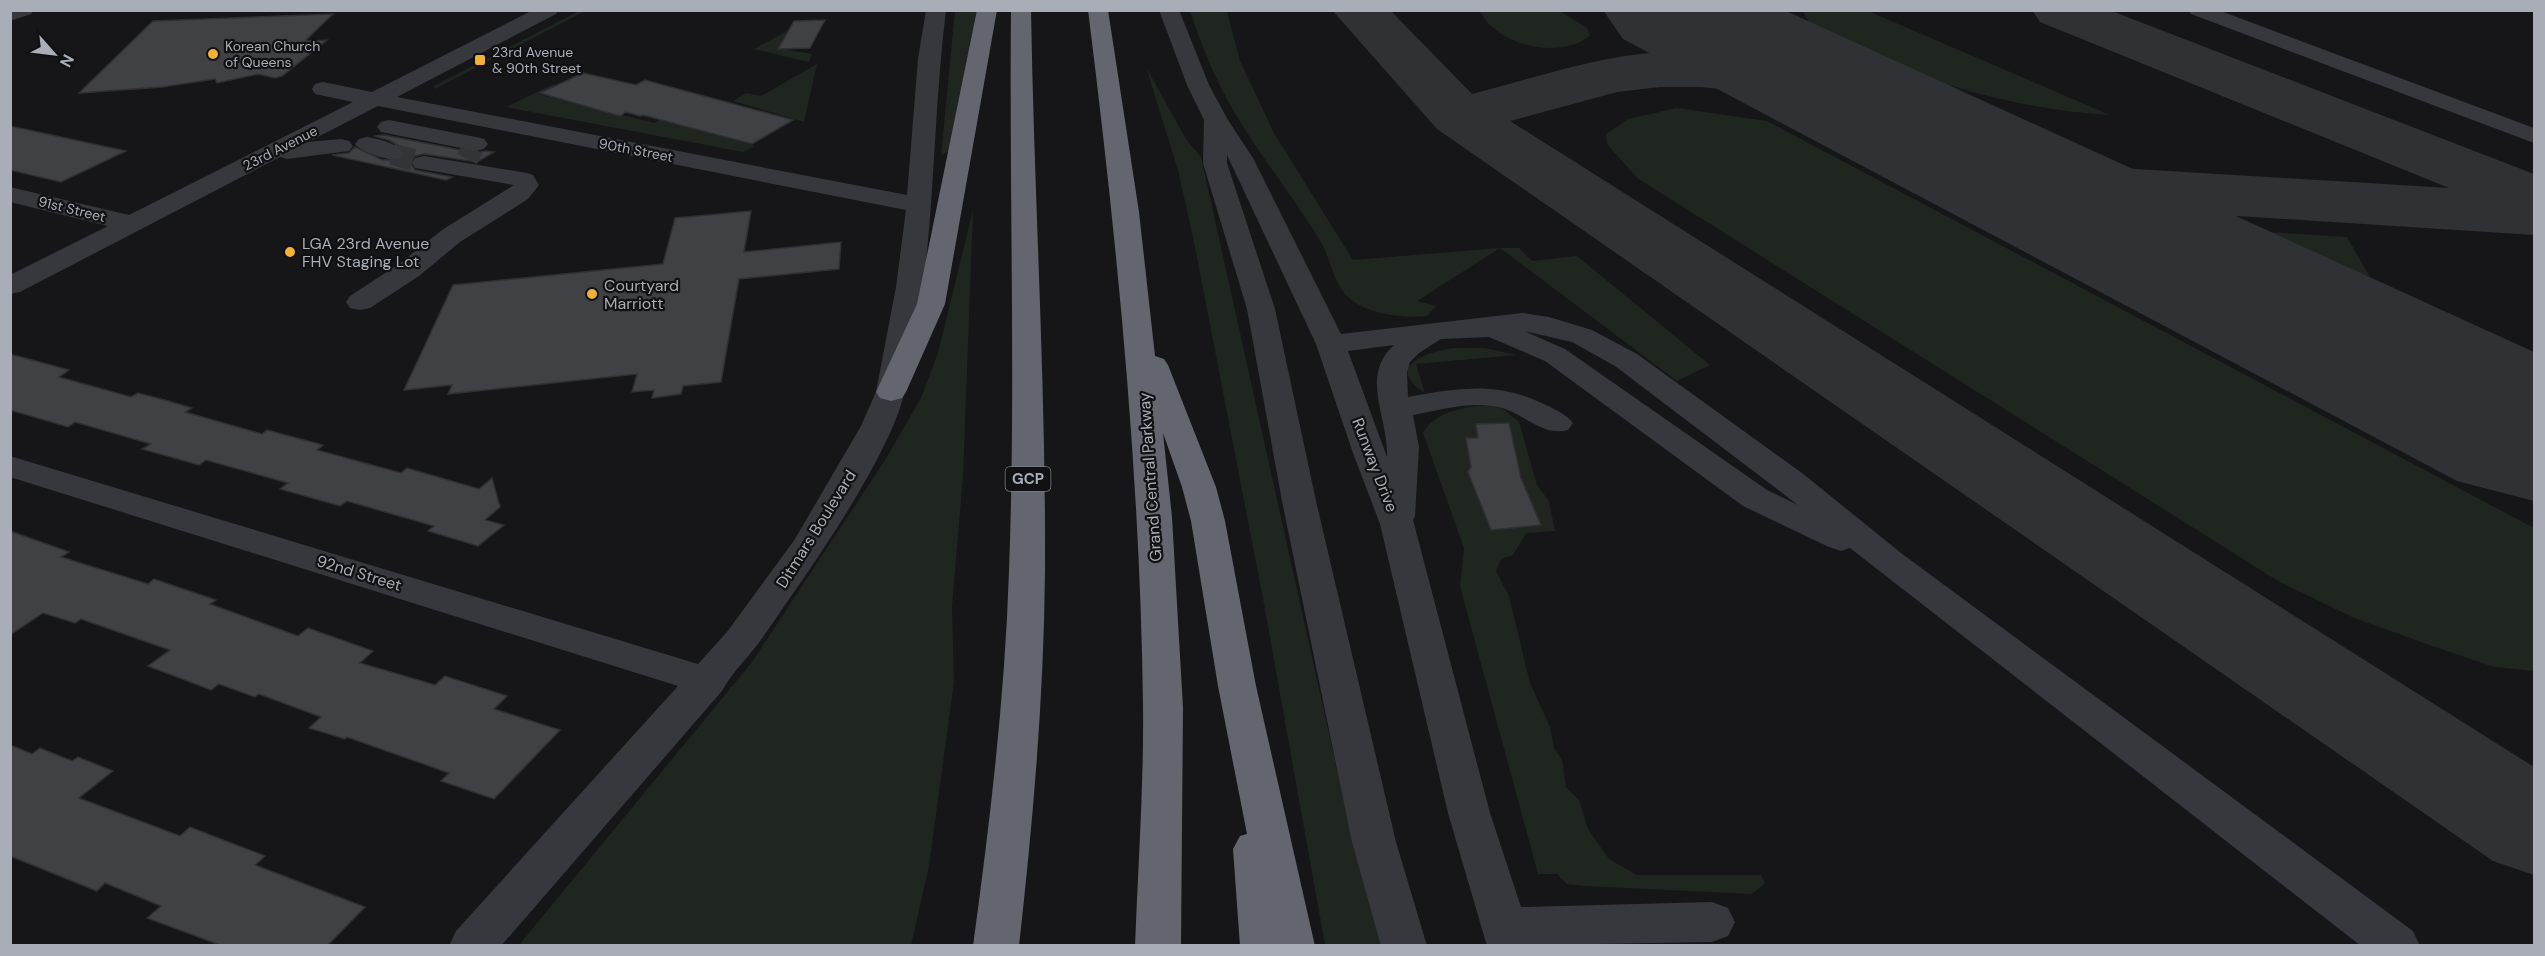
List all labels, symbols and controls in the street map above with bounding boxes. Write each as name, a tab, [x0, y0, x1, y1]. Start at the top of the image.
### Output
north arrow	[24, 24, 84, 84]
place label: Korean Church of Queens	[225, 37, 320, 71]
place label: 23rd Avenue & 90th Street	[492, 43, 581, 77]
marker: Korean Church of Queens	[206, 47, 220, 61]
text: N	[55, 51, 79, 71]
marker: 23rd Avenue & 90th Street	[473, 53, 487, 67]
street label: 23rd Avenue	[240, 121, 320, 174]
street label: 90th Street	[597, 134, 675, 166]
street label: 91st Street	[37, 192, 107, 226]
place label: LGA 23rd Avenue FHV Staging Lot	[302, 233, 429, 272]
marker: LGA 23rd Avenue FHV Staging Lot	[283, 245, 297, 259]
place label: Courtyard Marriott	[604, 275, 679, 314]
marker: Courtyard Marriott	[585, 287, 599, 301]
street label: Grand Central Parkway	[1134, 392, 1166, 562]
street label: Runway Drive	[1347, 415, 1403, 515]
street label: Ditmars Boulevard	[771, 466, 861, 592]
road number: GCP	[1006, 467, 1050, 491]
street label: 92nd Street	[314, 550, 404, 596]

